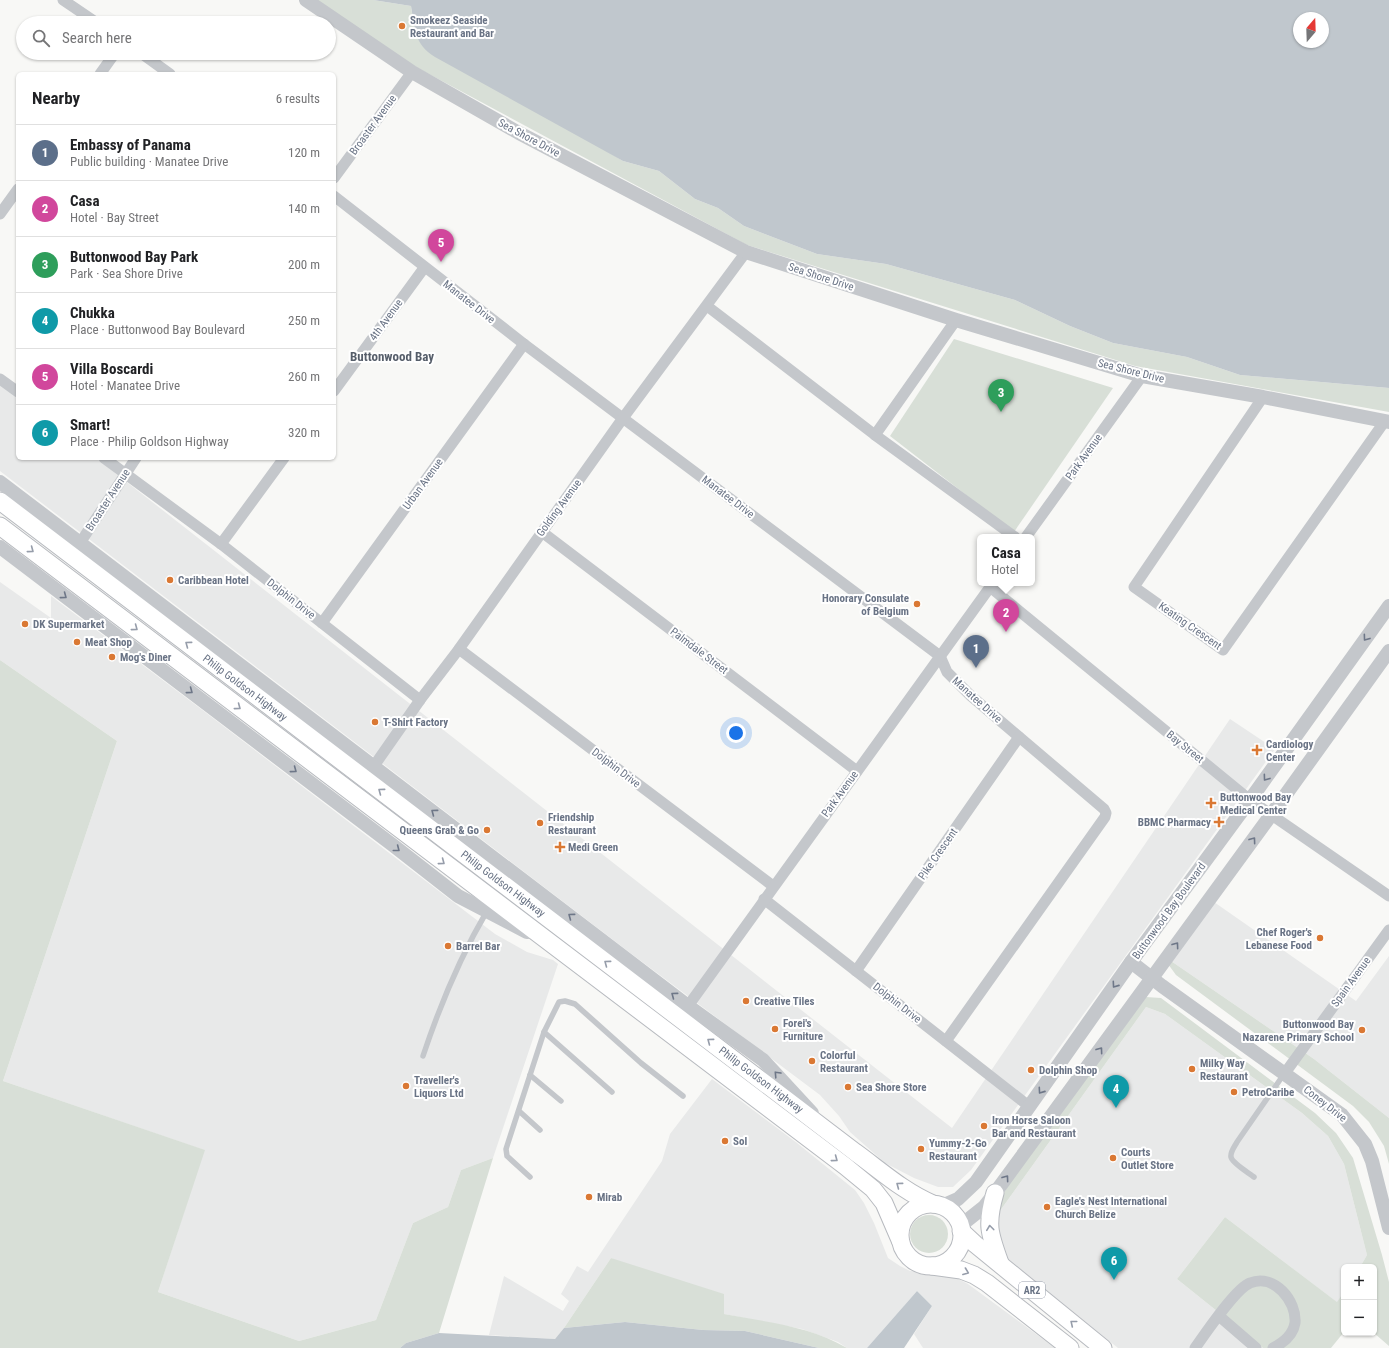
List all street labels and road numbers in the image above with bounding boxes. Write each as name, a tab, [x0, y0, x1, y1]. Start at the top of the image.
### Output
street label: Broaster Avenue	[347, 92, 399, 158]
street label: Sea Shore Drive	[496, 116, 562, 160]
street label: Sea Shore Drive	[787, 260, 855, 294]
street label: Manatee Drive	[440, 278, 498, 326]
street label: 4th Avenue	[367, 297, 405, 343]
street label: Sea Shore Drive	[1096, 356, 1166, 386]
street label: Park Avenue	[1063, 431, 1105, 483]
street label: Urban Avenue	[400, 456, 446, 512]
street label: Broaster Avenue	[83, 467, 133, 533]
street label: Manatee Drive	[699, 473, 757, 521]
street label: Golding Avenue	[534, 477, 584, 539]
street label: Dolphin Drive	[264, 576, 318, 622]
street label: Keating Crescent	[1156, 600, 1224, 652]
street label: Palmdale Street	[668, 625, 730, 677]
street label: Philip Goldson Highway	[200, 652, 290, 724]
street label: Manatee Drive	[950, 674, 1004, 726]
street label: Bay Street	[1164, 728, 1206, 766]
street label: Dolphin Drive	[589, 746, 643, 790]
street label: Park Avenue	[819, 768, 861, 820]
street label: Pike Crescent	[916, 826, 960, 882]
street label: Philip Goldson Highway	[458, 848, 548, 920]
street label: Buttonwood Bay Boulevard	[1130, 860, 1208, 962]
street label: Spain Avenue	[1329, 955, 1373, 1009]
street label: Dolphin Drive	[870, 980, 924, 1026]
street label: Philip Goldson Highway	[716, 1044, 806, 1116]
street label: Coney Drive	[1301, 1083, 1349, 1125]
road number: AR2	[1019, 1282, 1045, 1298]

